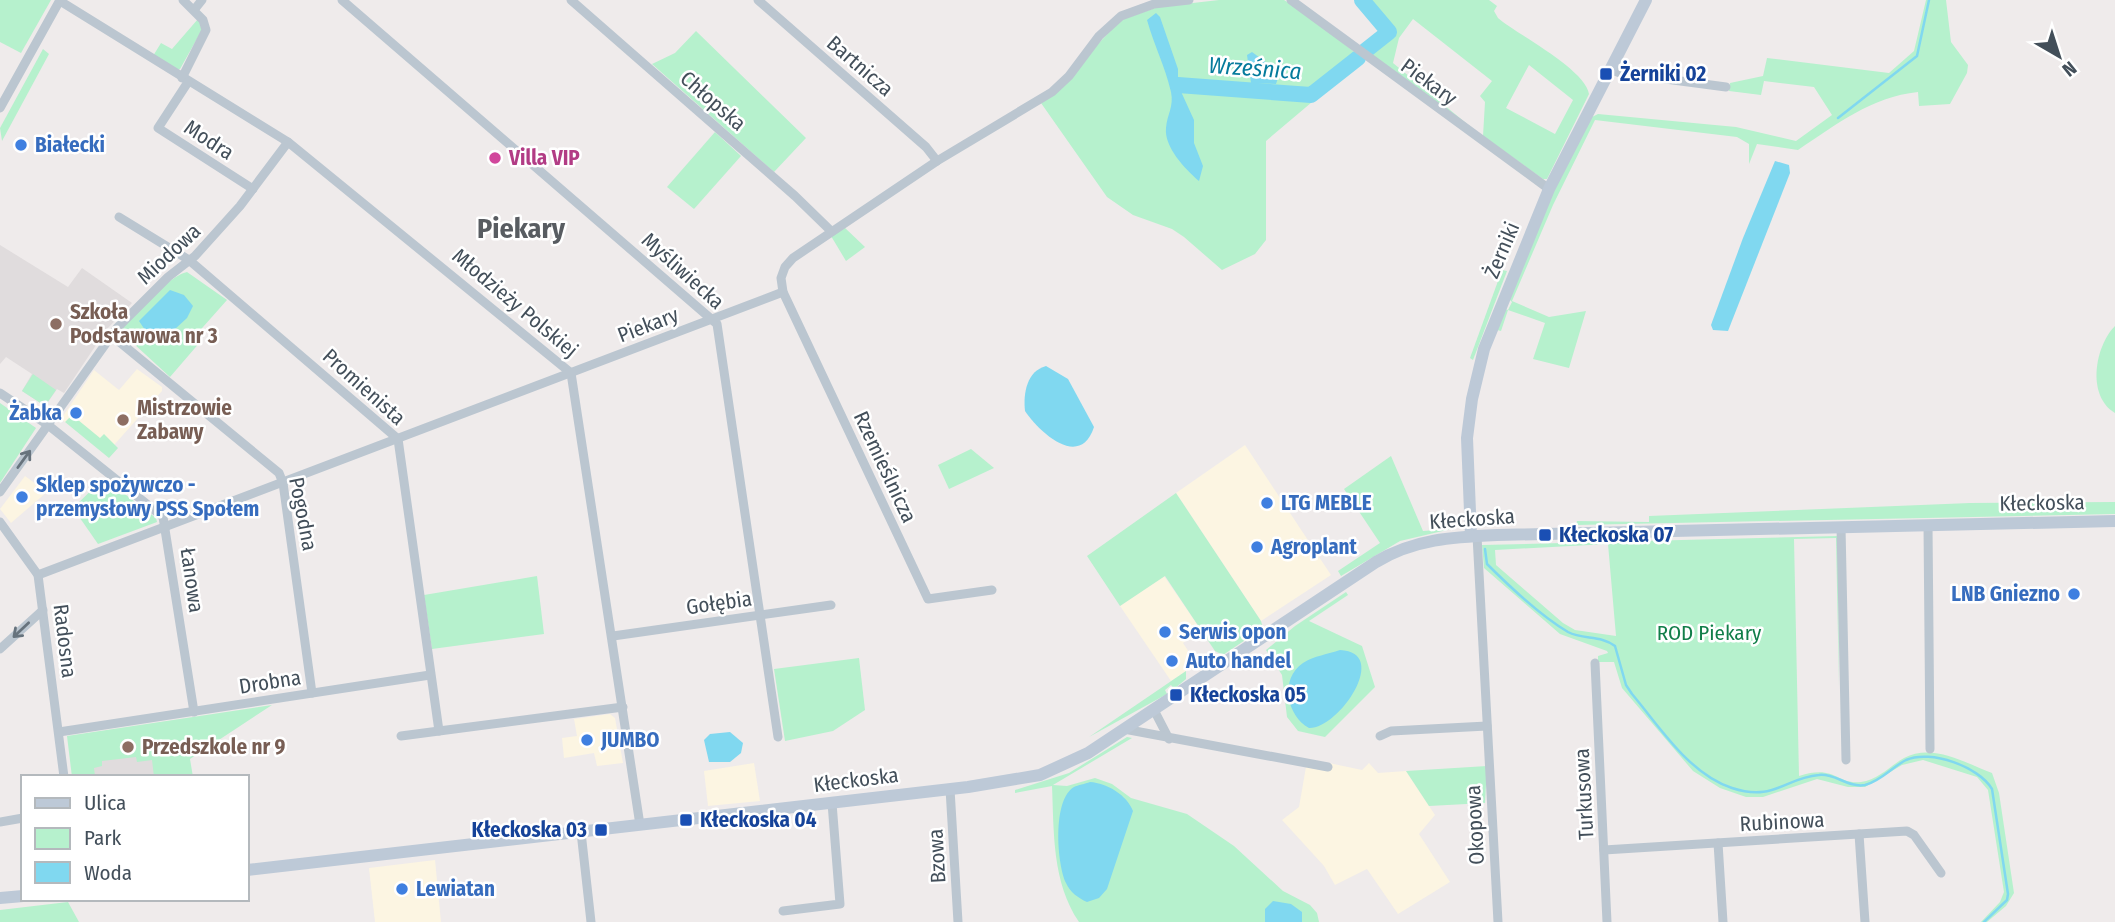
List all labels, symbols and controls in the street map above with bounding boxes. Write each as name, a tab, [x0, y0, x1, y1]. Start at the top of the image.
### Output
north arrow	[2024, 21, 2094, 91]
street label: Bartnicza	[821, 30, 899, 102]
water label: Wrześnica	[1207, 51, 1303, 85]
street label: Piekary	[1396, 53, 1463, 111]
text: N	[2058, 56, 2081, 81]
place label: Żerniki 02	[1620, 60, 1706, 87]
street label: Chłopska	[675, 65, 751, 137]
marker: Żerniki 02	[1598, 66, 1614, 82]
street label: Modra	[179, 114, 239, 166]
place label: Białecki	[35, 132, 105, 158]
marker: Białecki	[13, 137, 29, 153]
place label: Villa VIP	[508, 145, 580, 171]
marker: Villa VIP	[487, 150, 503, 166]
district label: Piekary	[477, 212, 566, 245]
street label: Miodowa	[132, 218, 206, 290]
street label: Żerniki	[1479, 218, 1525, 282]
street label: Myśliwiecka	[636, 227, 730, 315]
street label: Młodzieży Polskiej	[447, 243, 583, 363]
place label: Szkoła Podstawowa nr 3	[70, 299, 218, 349]
street label: Piekary	[614, 301, 683, 348]
marker: Szkoła Podstawowa nr 3	[48, 316, 64, 332]
street label: Promienista	[317, 343, 411, 431]
place label: Mistrzowie Zabawy	[137, 395, 232, 445]
place label: Żabka	[9, 399, 62, 426]
marker: Żabka	[68, 405, 84, 421]
street label: Rzemieślnicza	[848, 407, 922, 527]
marker: Mistrzowie Zabawy	[115, 412, 131, 428]
one-way arrow	[17, 450, 31, 469]
place label: Sklep spożywczo - przemysłowy PSS Społem	[36, 472, 259, 522]
street label: Pogodna	[283, 475, 323, 553]
marker: Sklep spożywczo - przemysłowy PSS Społem	[14, 489, 30, 505]
street label: Kłeckoska	[1999, 489, 2085, 517]
place label: LTG MEBLE	[1281, 490, 1372, 516]
marker: LTG MEBLE	[1259, 495, 1275, 511]
street label: Kłeckoska	[1428, 503, 1516, 535]
place label: Kłeckoska 07	[1559, 522, 1673, 548]
marker: Kłeckoska 07	[1537, 527, 1553, 543]
place label: Agroplant	[1270, 534, 1358, 560]
marker: Agroplant	[1249, 539, 1265, 555]
street label: Łanowa	[175, 546, 209, 614]
place label: LNB Gniezno	[1951, 581, 2060, 607]
street label: Gołębia	[684, 586, 754, 620]
marker: LNB Gniezno	[2066, 586, 2082, 602]
street label: Radosna	[48, 603, 82, 679]
place label: Serwis opon	[1179, 619, 1287, 645]
park label: ROD Piekary	[1657, 620, 1762, 646]
one-way arrow	[13, 621, 30, 638]
marker: Serwis opon	[1157, 624, 1173, 640]
place label: Auto handel	[1185, 648, 1291, 674]
marker: Auto handel	[1164, 653, 1180, 669]
street label: Drobna	[237, 664, 303, 700]
place label: Kłeckoska 05	[1190, 682, 1306, 708]
marker: Kłeckoska 05	[1168, 687, 1184, 703]
place label: JUMBO	[600, 727, 660, 753]
marker: JUMBO	[579, 732, 595, 748]
place label: Przedszkole nr 9	[142, 734, 285, 760]
marker: Przedszkole nr 9	[120, 739, 136, 755]
street label: Turkusowa	[1569, 748, 1599, 840]
street label: Kłeckoska	[812, 762, 900, 798]
legend	[21, 775, 248, 901]
street label: Okopowa	[1460, 784, 1490, 866]
text: Ulica	[84, 790, 126, 816]
place label: Kłeckoska 04	[700, 807, 817, 833]
street label: Rubinowa	[1739, 807, 1825, 837]
marker: Kłeckoska 04	[678, 812, 694, 828]
place label: Kłeckoska 03	[472, 817, 587, 843]
marker: Kłeckoska 03	[593, 822, 609, 838]
text: Park	[84, 825, 122, 851]
street label: Bzowa	[923, 828, 951, 884]
text: Woda	[84, 860, 132, 886]
place label: Lewiatan	[416, 876, 495, 902]
marker: Lewiatan	[394, 881, 410, 897]

